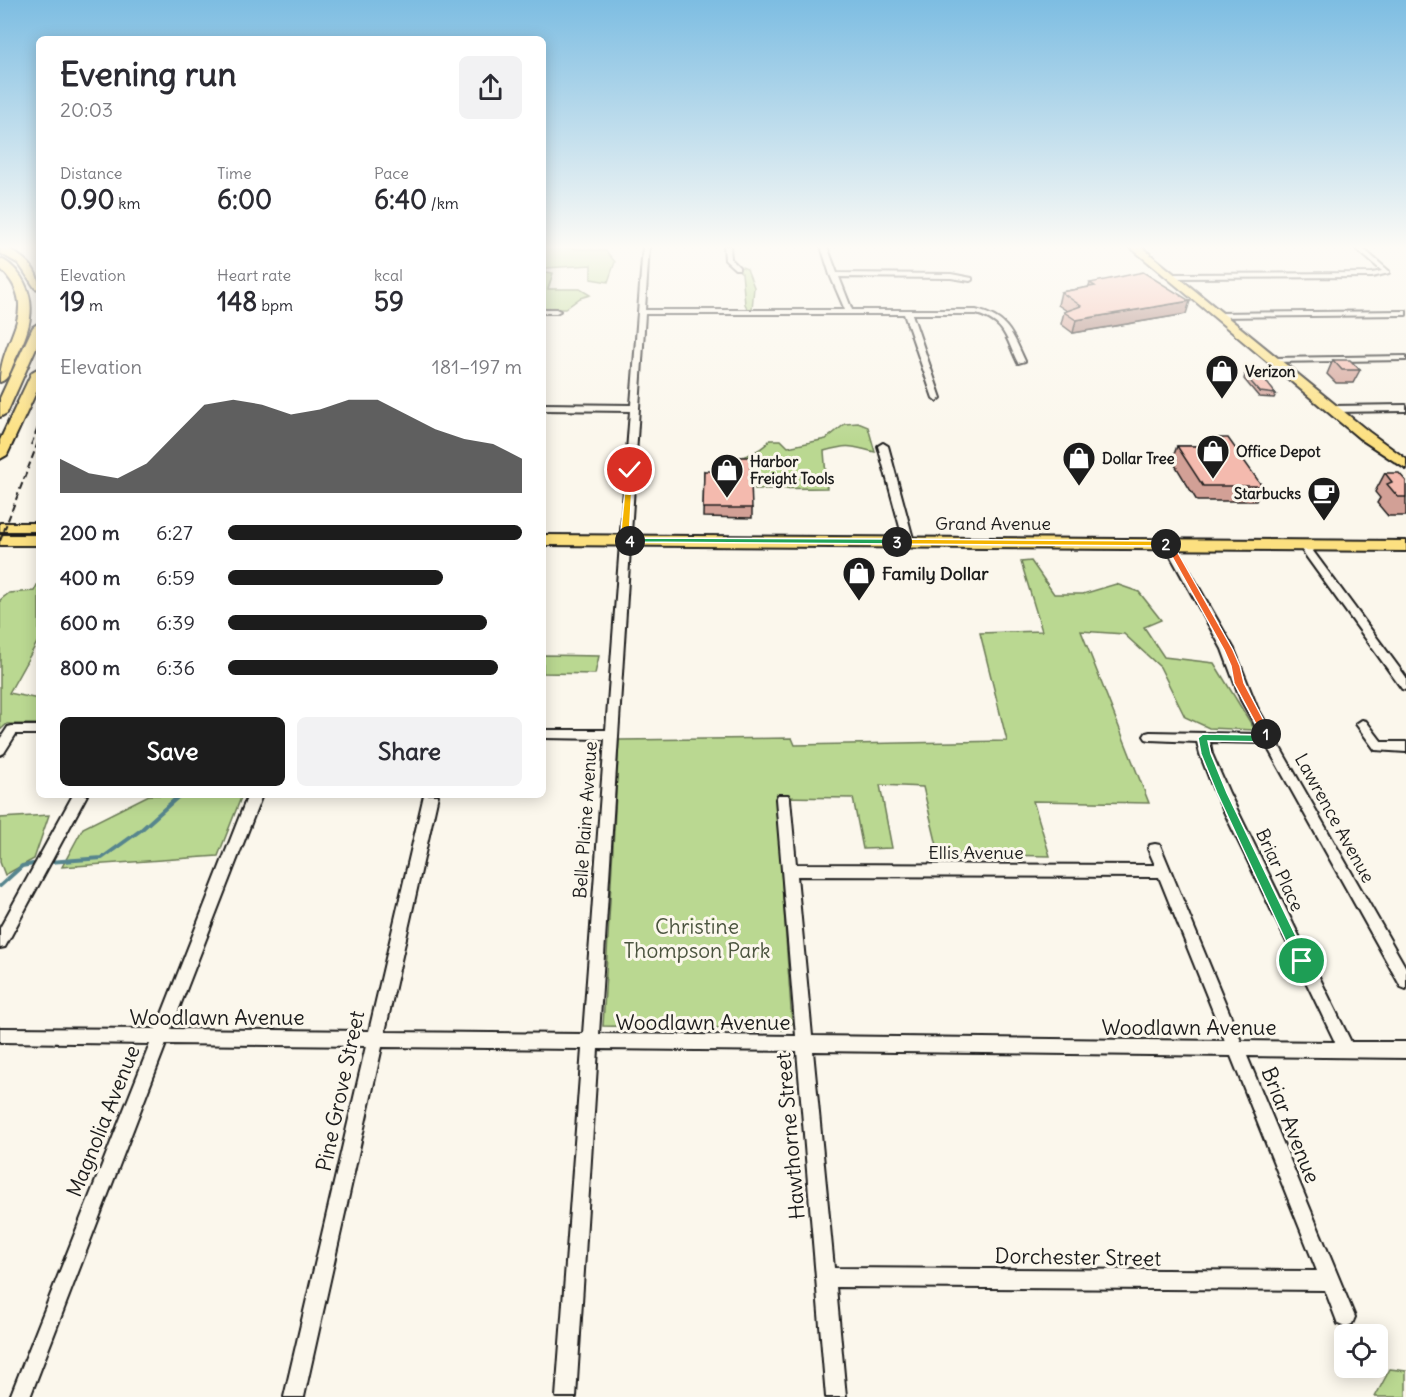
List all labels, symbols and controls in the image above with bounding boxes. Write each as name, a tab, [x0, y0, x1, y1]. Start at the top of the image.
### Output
text: Evening run	[60, 53, 236, 95]
button: share	[459, 56, 522, 119]
text: 20:03	[60, 97, 113, 122]
text: Distance	[60, 163, 122, 183]
text: Time	[217, 163, 252, 183]
text: Pace	[374, 163, 409, 183]
text: 0.90	[60, 183, 115, 216]
text: 6:00	[217, 183, 272, 216]
text: 6:40	[374, 183, 427, 216]
text: km	[115, 193, 141, 213]
text: /km	[427, 193, 459, 213]
text: Elevation	[60, 265, 126, 285]
text: Heart rate	[217, 265, 291, 285]
text: kcal	[374, 265, 403, 285]
text: 19	[60, 285, 85, 318]
text: 148	[217, 285, 257, 318]
text: 59	[374, 285, 404, 318]
text: m	[85, 295, 103, 315]
text: bpm	[257, 295, 293, 315]
shop icon: Verizon	[1204, 353, 1240, 400]
text: Elevation	[60, 354, 142, 379]
text: 181–197 m	[432, 354, 522, 379]
place label: Verizon	[1245, 362, 1296, 381]
shop icon: Office Depot	[1195, 433, 1231, 480]
shop icon: Dollar Tree	[1061, 440, 1097, 487]
place label: Office Depot	[1236, 442, 1321, 462]
pin	[604, 444, 655, 495]
place label: Dollar Tree	[1102, 449, 1175, 468]
shop icon: Harbor Freight Tools	[709, 452, 745, 499]
place label: Harbor Freight Tools	[750, 452, 835, 489]
icon: check	[613, 453, 646, 486]
cafe icon: Starbucks	[1306, 475, 1342, 522]
place label: Starbucks	[1234, 484, 1301, 503]
street label: Grand Avenue	[935, 512, 1051, 535]
text: 200 m	[60, 520, 120, 545]
text: 6:27	[156, 520, 193, 545]
pin: 4	[615, 526, 645, 556]
pin: 3	[882, 527, 912, 557]
pin: 2	[1151, 529, 1181, 559]
text: 4	[625, 531, 635, 551]
text: 3	[892, 532, 902, 552]
text: 2	[1162, 534, 1170, 554]
shop icon: Family Dollar	[841, 555, 877, 602]
place label: Family Dollar	[882, 562, 989, 585]
text: 400 m	[60, 565, 120, 590]
text: 6:59	[156, 565, 195, 590]
text: 600 m	[60, 610, 120, 635]
text: 6:39	[156, 610, 195, 635]
text: 800 m	[60, 655, 120, 680]
text: 6:36	[156, 655, 195, 680]
button: Save	[60, 717, 285, 786]
button: Share	[297, 717, 522, 786]
pin: 1	[1251, 719, 1281, 749]
text: 1	[1263, 724, 1269, 744]
street label: Belle Plaine Avenue	[568, 741, 602, 899]
street label: Lawrence Avenue	[1290, 749, 1380, 887]
street label: Briar Place	[1251, 825, 1309, 915]
street label: Ellis Avenue	[928, 841, 1024, 864]
park label: Christine Thompson Park	[623, 913, 771, 964]
pin	[1276, 935, 1327, 986]
icon: arrive	[1285, 944, 1318, 977]
street label: Woodlawn Avenue	[129, 1004, 305, 1031]
street label: Pine Grove Street	[310, 1008, 370, 1174]
street label: Woodlawn Avenue	[615, 1009, 791, 1036]
street label: Woodlawn Avenue	[1101, 1014, 1277, 1041]
street label: Magnolia Avenue	[60, 1041, 146, 1201]
street label: Hawthorne Street	[769, 1051, 811, 1221]
street label: Briar Avenue	[1255, 1063, 1327, 1187]
street label: Dorchester Street	[995, 1242, 1161, 1272]
map controls	[1334, 1324, 1388, 1378]
button: locate	[1334, 1324, 1388, 1378]

